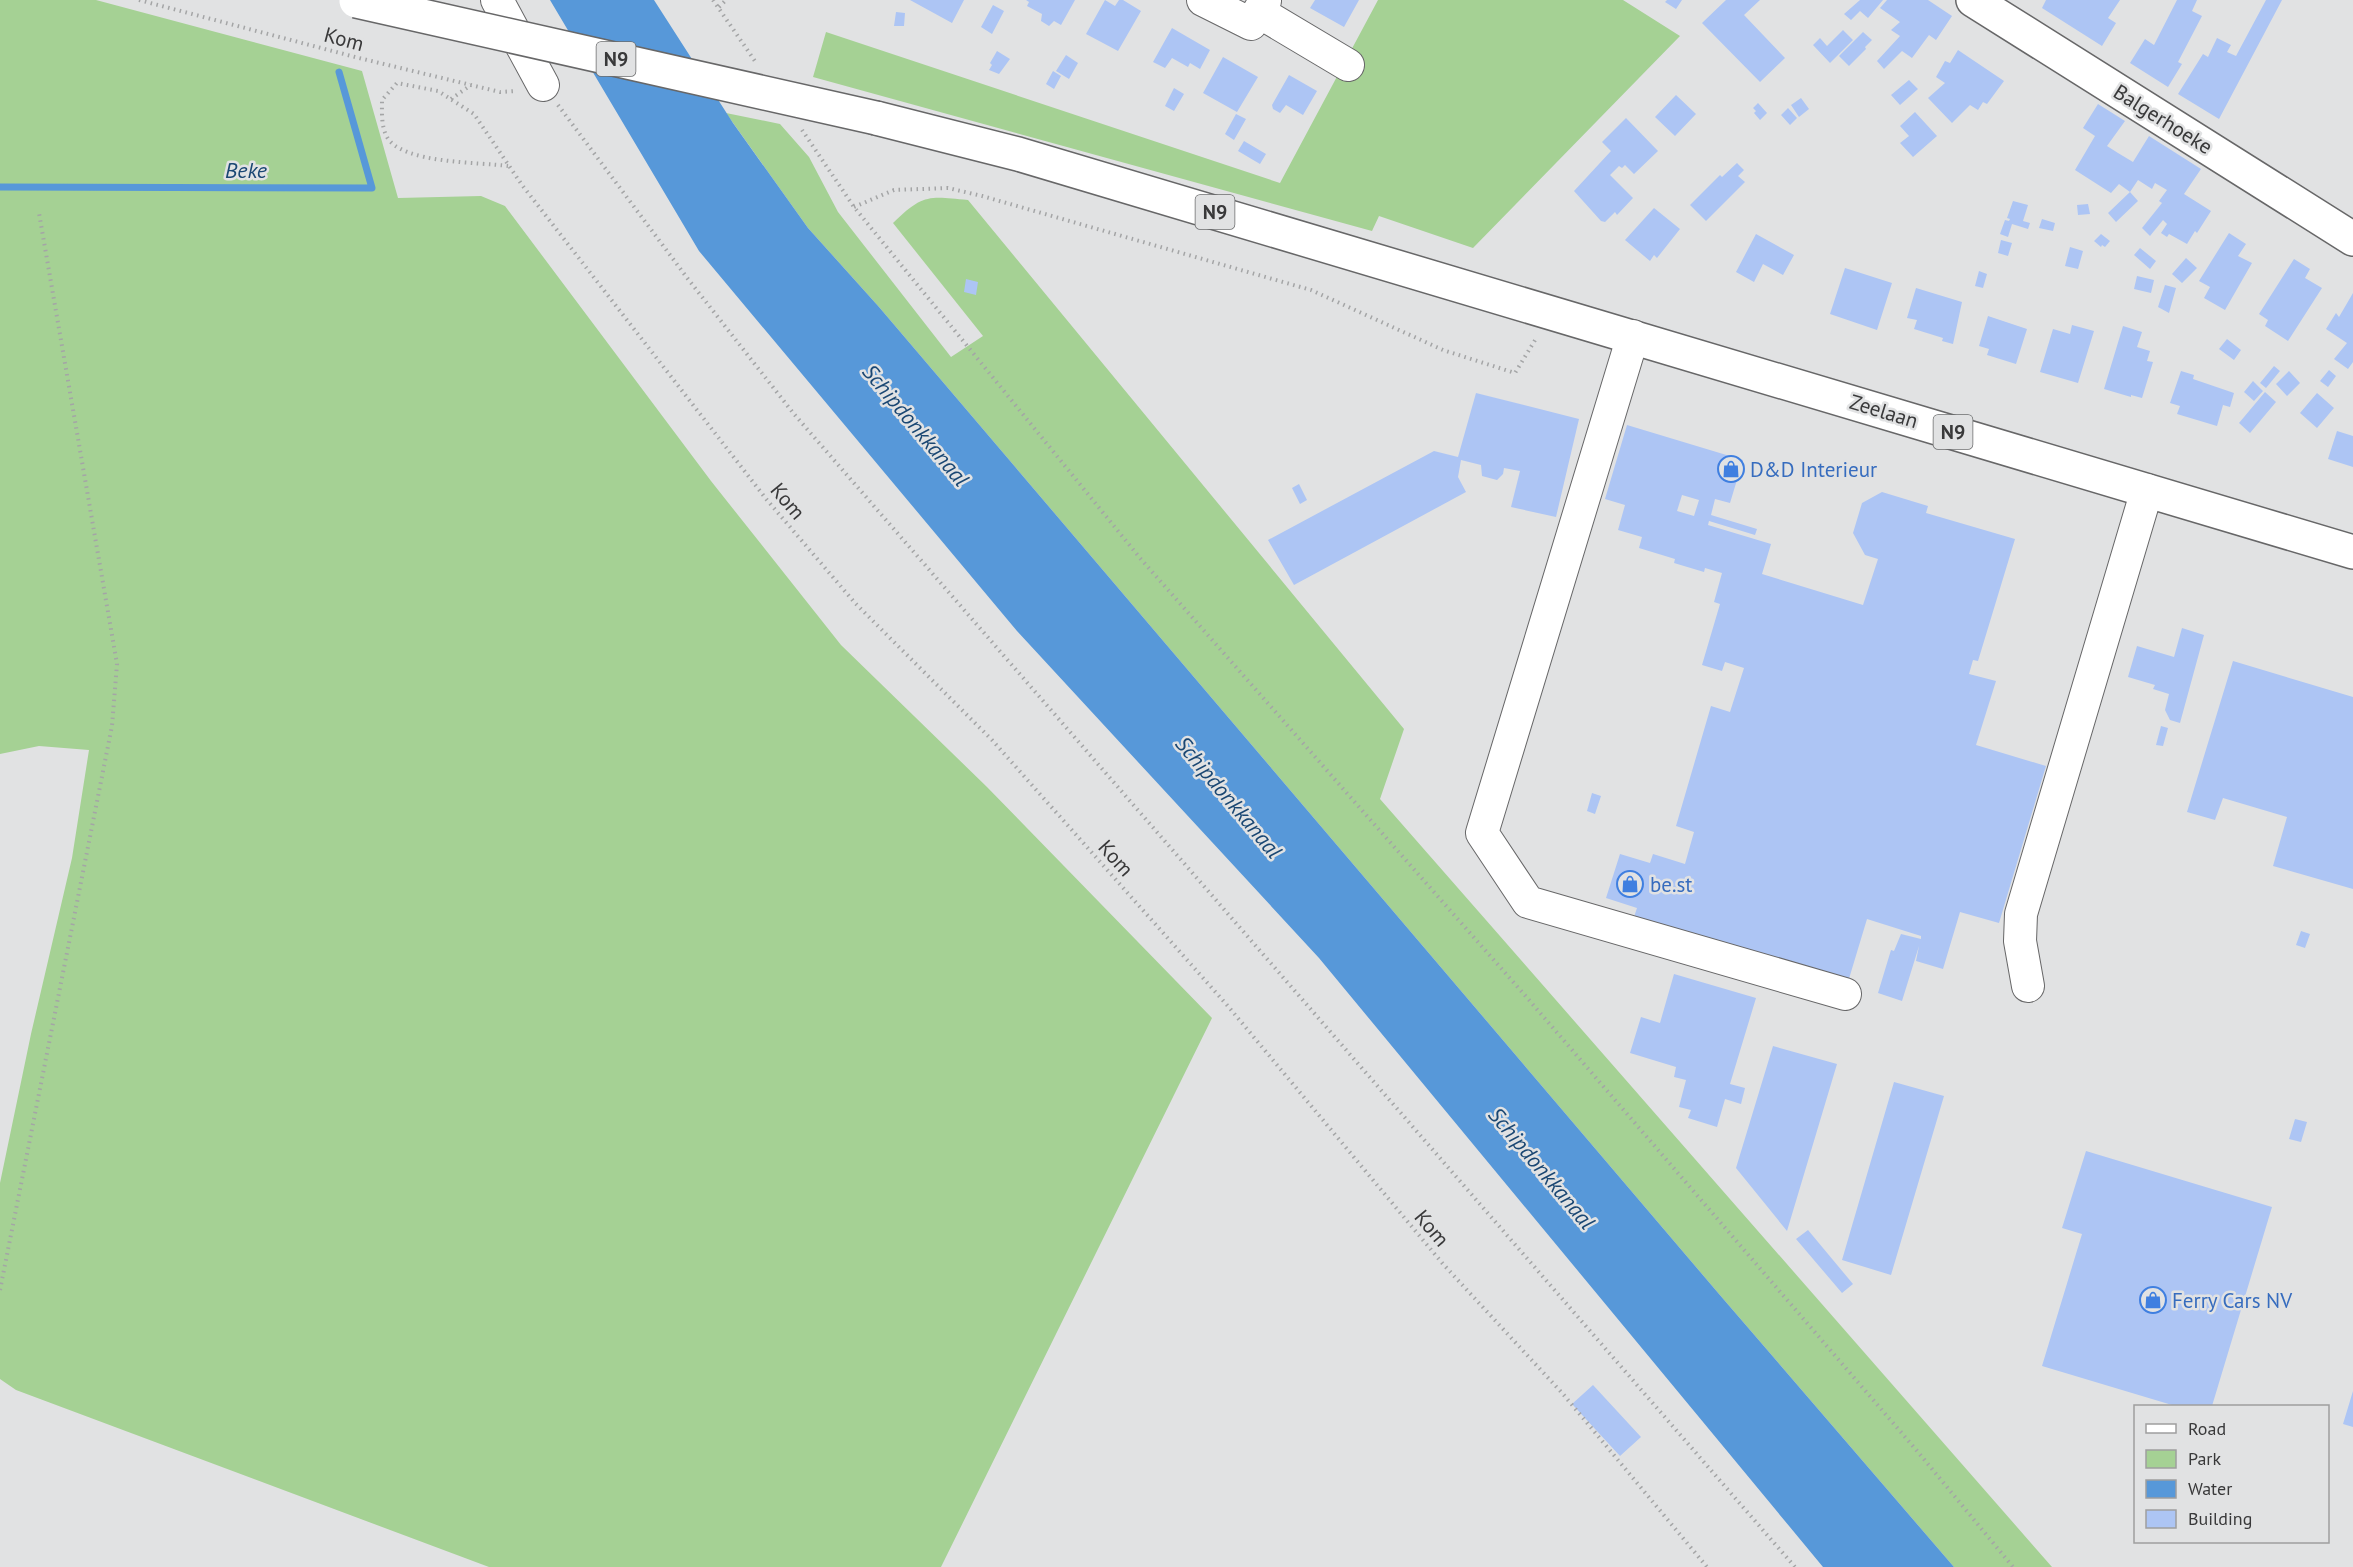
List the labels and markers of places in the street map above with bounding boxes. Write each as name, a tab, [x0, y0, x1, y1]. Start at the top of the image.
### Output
shop icon: D&D Interieur	[1716, 454, 1746, 484]
place label: D&D Interieur	[1750, 456, 1877, 483]
shop icon: be.st	[1615, 869, 1645, 899]
place label: be.st	[1650, 871, 1692, 898]
shop icon: Ferry Cars NV	[2138, 1285, 2168, 1315]
place label: Ferry Cars NV	[2172, 1287, 2292, 1314]

